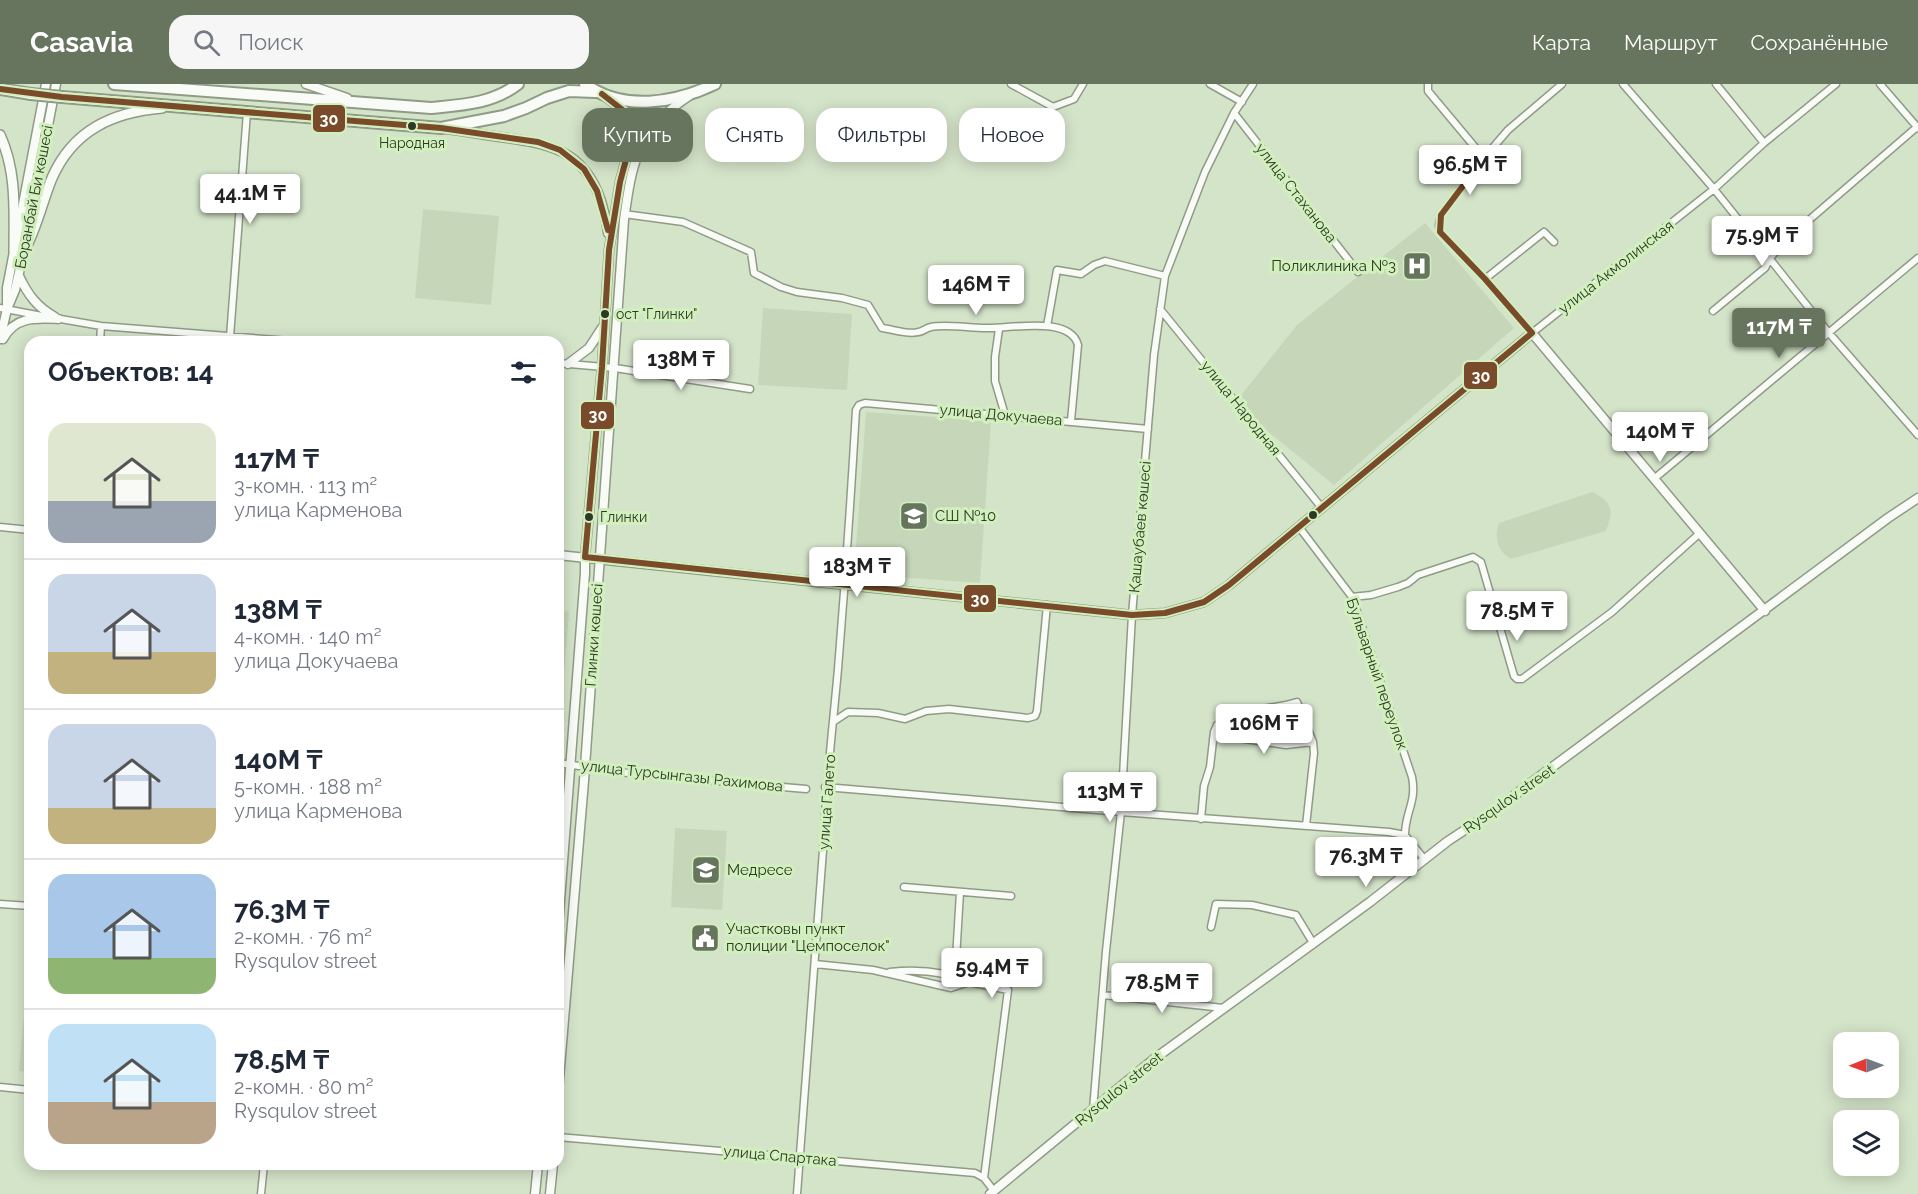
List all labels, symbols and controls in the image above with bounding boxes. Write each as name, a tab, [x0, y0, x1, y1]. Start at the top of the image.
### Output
search box	[169, 15, 589, 69]
text: Casavia	[30, 26, 133, 59]
icon: search	[190, 26, 223, 59]
text: Поиск	[238, 29, 304, 55]
text: Карта	[1532, 30, 1591, 55]
text: Маршрут	[1624, 30, 1717, 55]
text: Сохранённые	[1750, 30, 1888, 55]
line badge: 30	[312, 104, 346, 133]
chip: Купить	[582, 108, 693, 162]
chip: Снять	[705, 108, 804, 162]
chip: Фильтры	[816, 108, 947, 162]
chip: Новое	[959, 108, 1065, 162]
text: 30	[320, 110, 339, 129]
marker: Народная	[406, 120, 418, 132]
street label: Боранбай Би көшесі	[11, 124, 57, 270]
place label: Народная	[379, 135, 445, 151]
street label: улица Стаханова	[1252, 140, 1340, 246]
pin: 96.5M ₸	[1415, 145, 1525, 196]
text: 96.5M ₸	[1433, 152, 1507, 176]
pin: 44.1M ₸	[195, 174, 305, 225]
text: 44.1M ₸	[214, 181, 286, 205]
street label: улица Акмолинская	[1555, 216, 1677, 318]
pin: 75.9M ₸	[1707, 216, 1817, 267]
text: 75.9M ₸	[1726, 223, 1798, 247]
hospital icon: Поликлиника №3	[1401, 250, 1433, 282]
place label: Поликлиника №3	[1271, 257, 1396, 275]
pin: 146M ₸	[927, 265, 1025, 316]
text: 146M ₸	[942, 272, 1010, 296]
place label: ост "Глинки"	[616, 306, 697, 322]
marker: ост "Глинки"	[599, 308, 611, 320]
pin: 117M ₸	[1730, 308, 1828, 359]
text: 117M ₸	[1746, 315, 1812, 339]
pin: 138M ₸	[632, 340, 730, 391]
text: 138M ₸	[647, 347, 715, 371]
icon: filters	[507, 356, 540, 389]
text: Объектов: 14	[48, 357, 214, 387]
street label: улица Народная	[1197, 357, 1285, 459]
line badge: 30	[1463, 361, 1498, 390]
text: 30	[1472, 367, 1491, 386]
line badge: 30	[580, 401, 615, 430]
street label: улица Докучаева	[939, 401, 1063, 429]
text: 30	[589, 406, 608, 425]
pin: 140M ₸	[1611, 412, 1709, 463]
text: 140M ₸	[1626, 419, 1694, 443]
text: 117M ₸	[234, 444, 319, 474]
icon: home	[96, 447, 168, 519]
street label: Қашаубаев көшесі	[1125, 460, 1155, 594]
text: 3-комн. · 113 m²	[234, 474, 377, 498]
text: улица Карменова	[234, 498, 403, 522]
school or university icon: СШ №10	[898, 500, 930, 532]
place label: СШ №10	[935, 507, 996, 525]
place label: Глинки	[600, 509, 647, 525]
unlabelled marker	[1307, 509, 1319, 521]
marker: Глинки	[583, 511, 595, 523]
pin: 183M ₸	[808, 547, 906, 598]
text: 183M ₸	[823, 554, 891, 578]
street label: Глинки көшесі	[581, 583, 607, 687]
line badge: 30	[963, 584, 997, 613]
text: 30	[971, 590, 990, 609]
pin: 78.5M ₸	[1462, 591, 1572, 642]
text: 138M ₸	[234, 595, 322, 625]
street label: Бульварный переулок	[1343, 596, 1412, 752]
icon: home	[96, 598, 168, 670]
text: 78.5M ₸	[1480, 598, 1554, 622]
text: 4-комн. · 140 m²	[234, 625, 381, 649]
text: улица Докучаева	[234, 649, 398, 673]
pin: 106M ₸	[1215, 704, 1313, 755]
text: 106M ₸	[1230, 711, 1298, 735]
text: 140M ₸	[234, 745, 322, 775]
icon: home	[96, 748, 168, 820]
street label: улица Галето	[815, 754, 839, 850]
street label: улица Турсынгазы Рахимова	[580, 756, 784, 796]
street label: Rysqulov street	[1460, 761, 1558, 837]
pin: 113M ₸	[1061, 772, 1159, 823]
text: 5-комн. · 188 m²	[234, 775, 382, 799]
text: 113M ₸	[1077, 779, 1143, 803]
text: улица Карменова	[234, 799, 403, 823]
pin: 76.3M ₸	[1311, 837, 1421, 888]
text: 76.3M ₸	[1329, 844, 1403, 868]
school or university icon: Медресе	[690, 854, 722, 886]
place label: Медресе	[727, 861, 793, 879]
text: 76.3M ₸	[234, 895, 330, 925]
icon: home	[96, 898, 168, 970]
place label: Участковы пункт полиции "Цемпоселок"	[726, 920, 890, 955]
public building icon: Участковы пункт полиции "Цемпоселок"	[689, 922, 721, 954]
text: 2-комн. · 76 m²	[234, 925, 372, 949]
pin: 59.4M ₸	[937, 948, 1047, 999]
text: Rysqulov street	[234, 949, 377, 973]
text: 59.4M ₸	[955, 955, 1029, 979]
pin: 78.5M ₸	[1107, 963, 1217, 1014]
text: 78.5M ₸	[1125, 970, 1199, 994]
north arrow	[1833, 1032, 1899, 1098]
map controls	[1833, 1032, 1899, 1176]
text: 78.5M ₸	[234, 1045, 329, 1075]
icon: home	[96, 1048, 168, 1120]
street label: Rysqulov street	[1072, 1048, 1166, 1130]
text: 2-комн. · 80 m²	[234, 1075, 373, 1099]
text: Rysqulov street	[234, 1099, 377, 1123]
button: layers	[1833, 1110, 1899, 1176]
street label: улица Спартака	[723, 1142, 837, 1170]

